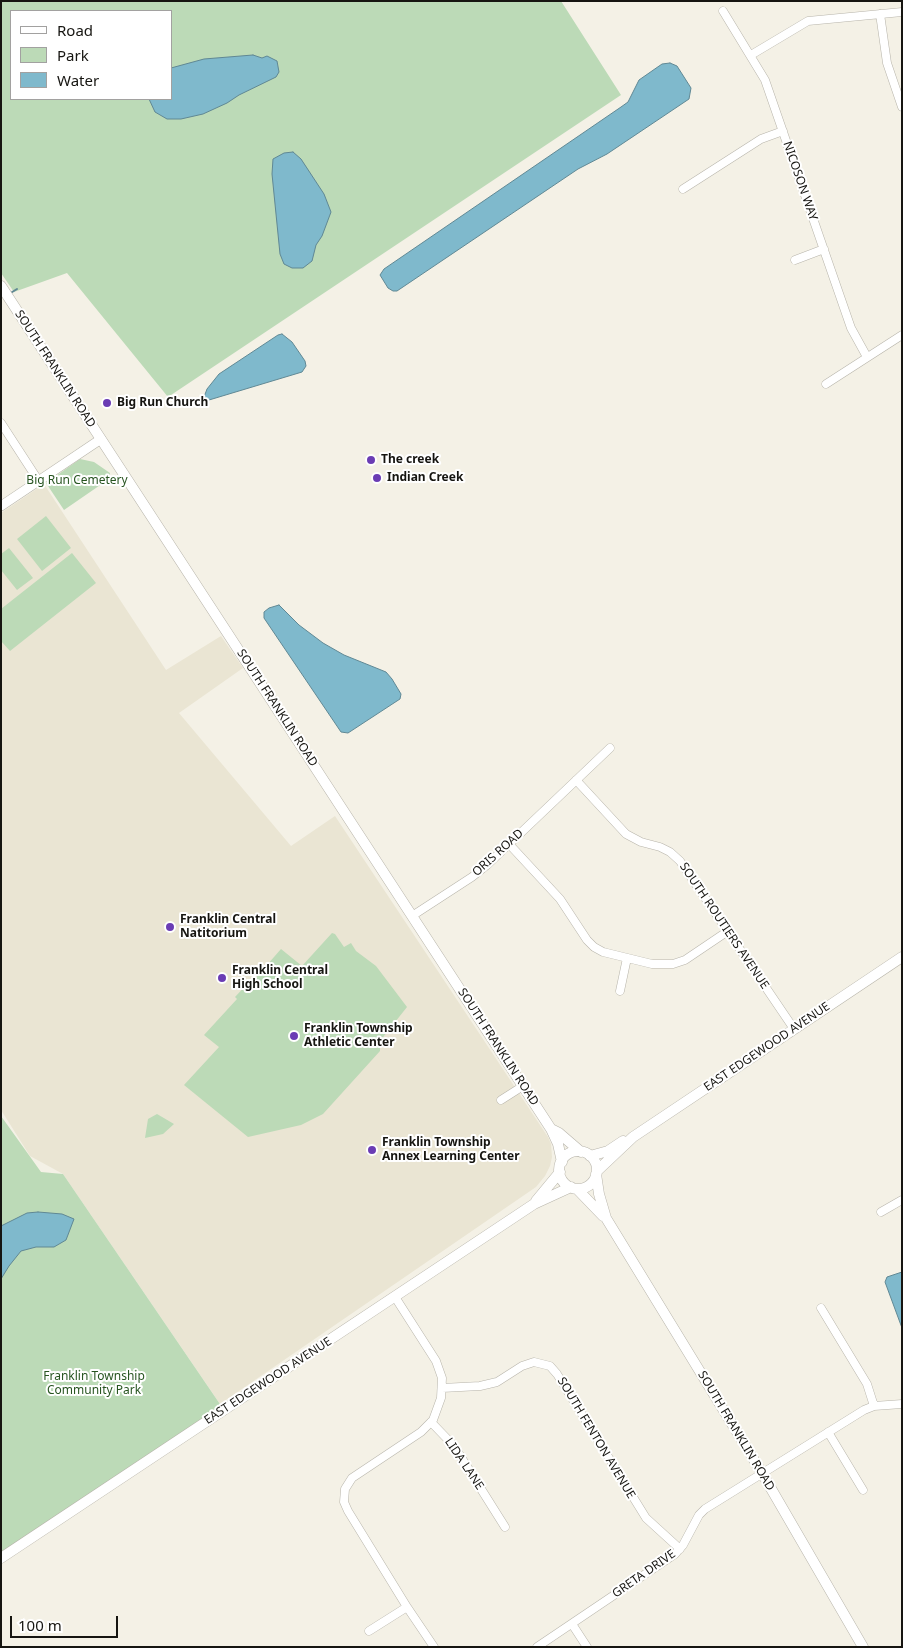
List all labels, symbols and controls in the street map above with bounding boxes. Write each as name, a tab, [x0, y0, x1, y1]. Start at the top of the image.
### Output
legend	[10, 10, 172, 100]
text: Road	[57, 20, 93, 40]
text: Park	[57, 45, 89, 65]
text: Water	[57, 70, 99, 90]
street label: NICOSON WAY	[780, 140, 820, 222]
street label: SOUTH FRANKLIN ROAD	[12, 308, 98, 430]
place label: Big Run Church	[117, 396, 208, 410]
marker: Big Run Church	[101, 397, 113, 409]
place label: The creek	[381, 453, 439, 467]
marker: The creek	[365, 454, 377, 466]
place label: Indian Creek	[387, 471, 463, 485]
marker: Indian Creek	[371, 472, 383, 484]
park label: Big Run Cemetery	[26, 474, 128, 488]
street label: SOUTH FRANKLIN ROAD	[234, 647, 320, 769]
street label: ORIS ROAD	[470, 826, 526, 880]
street label: SOUTH ROUTIERS AVENUE	[676, 860, 772, 992]
place label: Franklin Central Natitorium	[180, 913, 276, 941]
marker: Franklin Central Natitorium	[164, 921, 176, 933]
place label: Franklin Central High School	[232, 964, 328, 992]
marker: Franklin Central High School	[216, 972, 228, 984]
street label: SOUTH FRANKLIN ROAD	[455, 986, 541, 1108]
street label: EAST EDGEWOOD AVENUE	[701, 999, 833, 1095]
place label: Franklin Township Athletic Center	[304, 1022, 413, 1050]
marker: Franklin Township Athletic Center	[288, 1030, 300, 1042]
place label: Franklin Township Annex Learning Center	[382, 1136, 520, 1164]
marker: Franklin Township Annex Learning Center	[366, 1144, 378, 1156]
street label: EAST EDGEWOOD AVENUE	[202, 1334, 334, 1428]
street label: SOUTH FRANKLIN ROAD	[695, 1369, 777, 1493]
park label: Franklin Township Community Park	[43, 1370, 145, 1398]
street label: SOUTH FENTON AVENUE	[554, 1375, 638, 1501]
street label: LIDA LANE	[441, 1435, 487, 1493]
street label: GRETA DRIVE	[610, 1547, 678, 1601]
scale bar	[12, 1606, 120, 1638]
text: 100 m	[18, 1615, 62, 1635]

